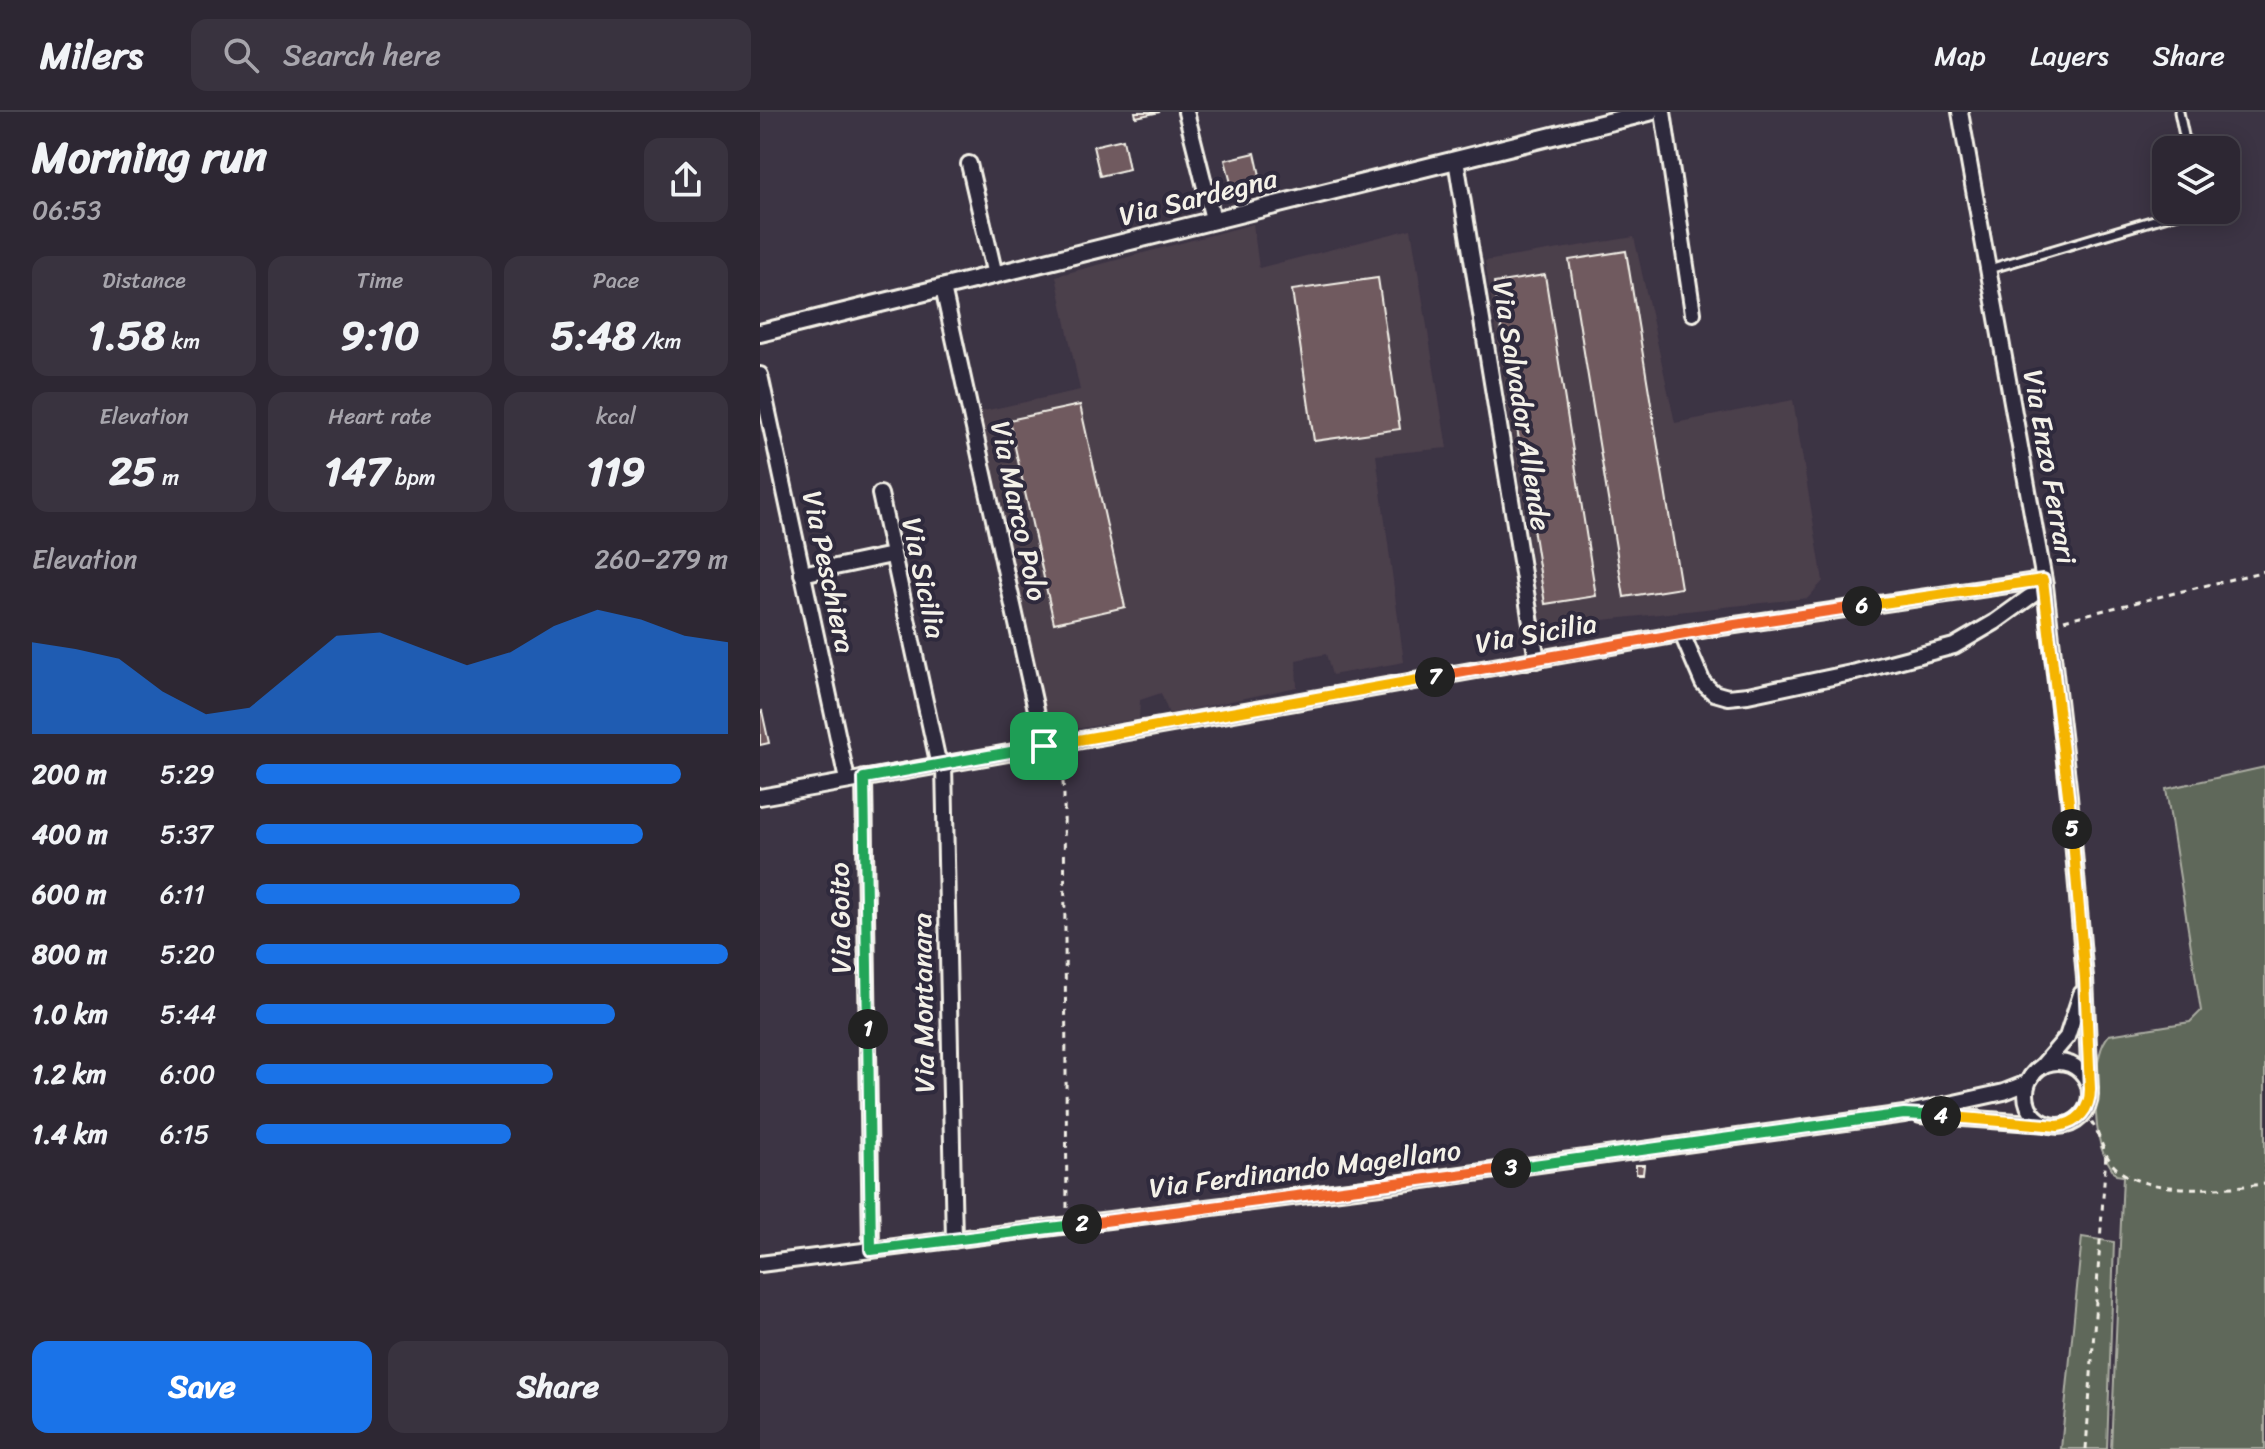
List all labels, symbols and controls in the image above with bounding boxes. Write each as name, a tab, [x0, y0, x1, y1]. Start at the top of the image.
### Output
search box	[191, 19, 751, 91]
text: Milers	[40, 22, 143, 89]
text: Search here	[283, 28, 441, 82]
text: Map	[1934, 31, 1986, 80]
text: Layers	[2030, 31, 2109, 80]
text: Share	[2153, 31, 2225, 80]
icon: search	[219, 33, 263, 77]
text: Morning run	[32, 118, 267, 196]
map controls	[2152, 136, 2240, 224]
button: layers	[2152, 136, 2240, 224]
button: share	[644, 138, 728, 222]
street label: Via Sardegna	[1114, 153, 1283, 240]
text: 06:53	[32, 187, 101, 233]
text: Distance	[102, 261, 186, 300]
text: Time	[357, 261, 403, 300]
text: Pace	[593, 261, 639, 300]
street label: Via Salvador Allende	[1478, 278, 1566, 534]
text: 1.58	[88, 300, 166, 371]
text: 9:10	[340, 300, 420, 371]
text: 5:48	[551, 300, 636, 371]
text: km	[166, 322, 200, 361]
text: /km	[636, 322, 681, 361]
street label: Via Enzo Ferrari	[2009, 366, 2091, 569]
text: Elevation	[99, 397, 189, 436]
text: Heart rate	[328, 397, 432, 436]
text: kcal	[596, 397, 636, 436]
street label: Via Marco Polo	[976, 417, 1062, 606]
text: 25	[109, 436, 156, 507]
text: 147	[324, 436, 389, 507]
text: 119	[587, 436, 645, 507]
text: m	[156, 458, 179, 497]
text: bpm	[389, 458, 436, 497]
street label: Via Peschiera	[788, 486, 870, 658]
street label: Via Sicilia	[887, 513, 961, 643]
text: Elevation	[32, 536, 137, 582]
text: 260–279 m	[595, 536, 728, 582]
pin: 6	[1842, 586, 1882, 626]
text: 6	[1856, 586, 1868, 625]
street label: Via Sicilia	[1471, 598, 1601, 668]
pin: 7	[1415, 657, 1455, 697]
text: 7	[1429, 657, 1441, 696]
pin	[1010, 712, 1078, 780]
icon: arrive	[1022, 724, 1066, 768]
text: 200 m	[32, 751, 107, 797]
text: 5:29	[160, 751, 215, 797]
pin: 5	[2052, 809, 2092, 849]
text: 5	[2065, 809, 2079, 848]
text: 400 m	[32, 811, 108, 857]
text: 5:37	[160, 811, 213, 857]
street label: Via Goito	[815, 862, 865, 974]
text: 600 m	[32, 871, 106, 917]
text: 6:11	[160, 871, 205, 917]
street label: Via Montanara	[897, 913, 949, 1093]
text: 800 m	[32, 931, 107, 977]
text: 5:20	[160, 931, 215, 977]
text: 1.0 km	[32, 991, 108, 1037]
text: 5:44	[160, 991, 216, 1037]
pin: 1	[848, 1009, 888, 1049]
text: 1	[863, 1009, 873, 1048]
text: 1.2 km	[32, 1051, 107, 1097]
text: 6:00	[160, 1051, 215, 1097]
pin: 4	[1921, 1096, 1961, 1136]
text: 4	[1934, 1096, 1948, 1135]
text: 1.4 km	[32, 1111, 108, 1157]
text: 6:15	[160, 1111, 210, 1157]
street label: Via Ferdinando Magellano	[1146, 1126, 1464, 1212]
pin: 3	[1491, 1148, 1531, 1188]
text: 3	[1505, 1148, 1517, 1187]
pin: 2	[1062, 1204, 1102, 1244]
text: 2	[1076, 1204, 1088, 1243]
button: Save	[32, 1341, 372, 1433]
button: Share	[388, 1341, 728, 1433]

